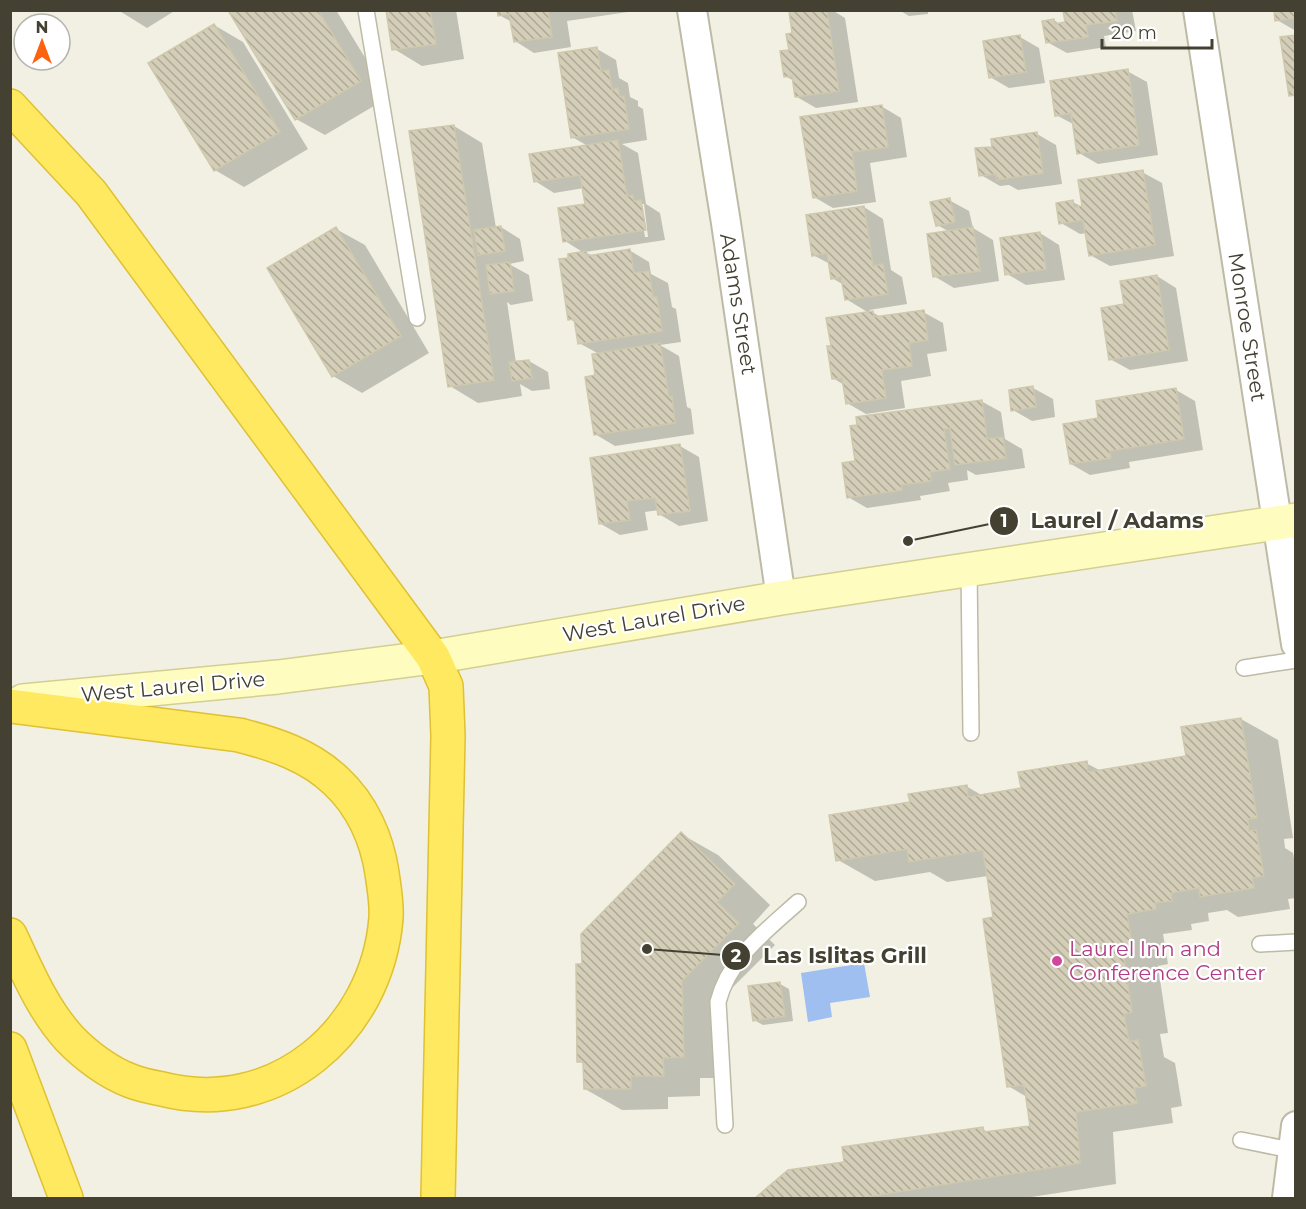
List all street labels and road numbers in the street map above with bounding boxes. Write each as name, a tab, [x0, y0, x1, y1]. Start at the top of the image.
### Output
street label: Adams Street	[715, 231, 762, 377]
street label: Monroe Street	[1223, 251, 1272, 403]
street label: West Laurel Drive	[561, 590, 747, 647]
street label: West Laurel Drive	[80, 666, 266, 707]

